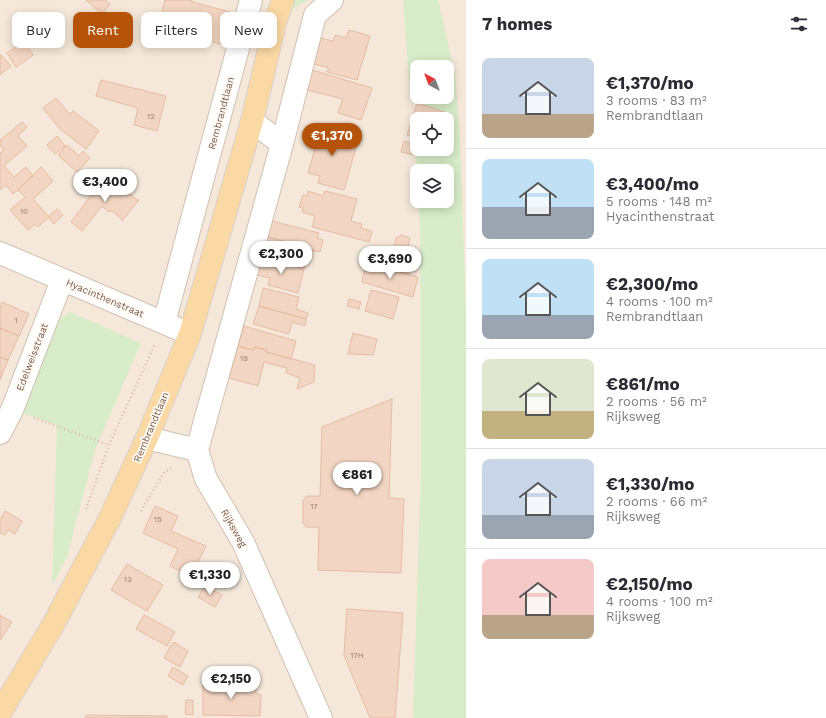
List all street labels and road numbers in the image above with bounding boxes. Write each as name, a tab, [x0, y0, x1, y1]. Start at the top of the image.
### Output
street label: Rembrandtlaan	[206, 75, 236, 151]
street label: Hyacinthenstraat	[64, 277, 146, 320]
street label: Edelweisstraat	[14, 321, 50, 392]
street label: Rembrandtlaan	[131, 390, 171, 464]
street label: Rijksweg	[219, 507, 249, 550]

